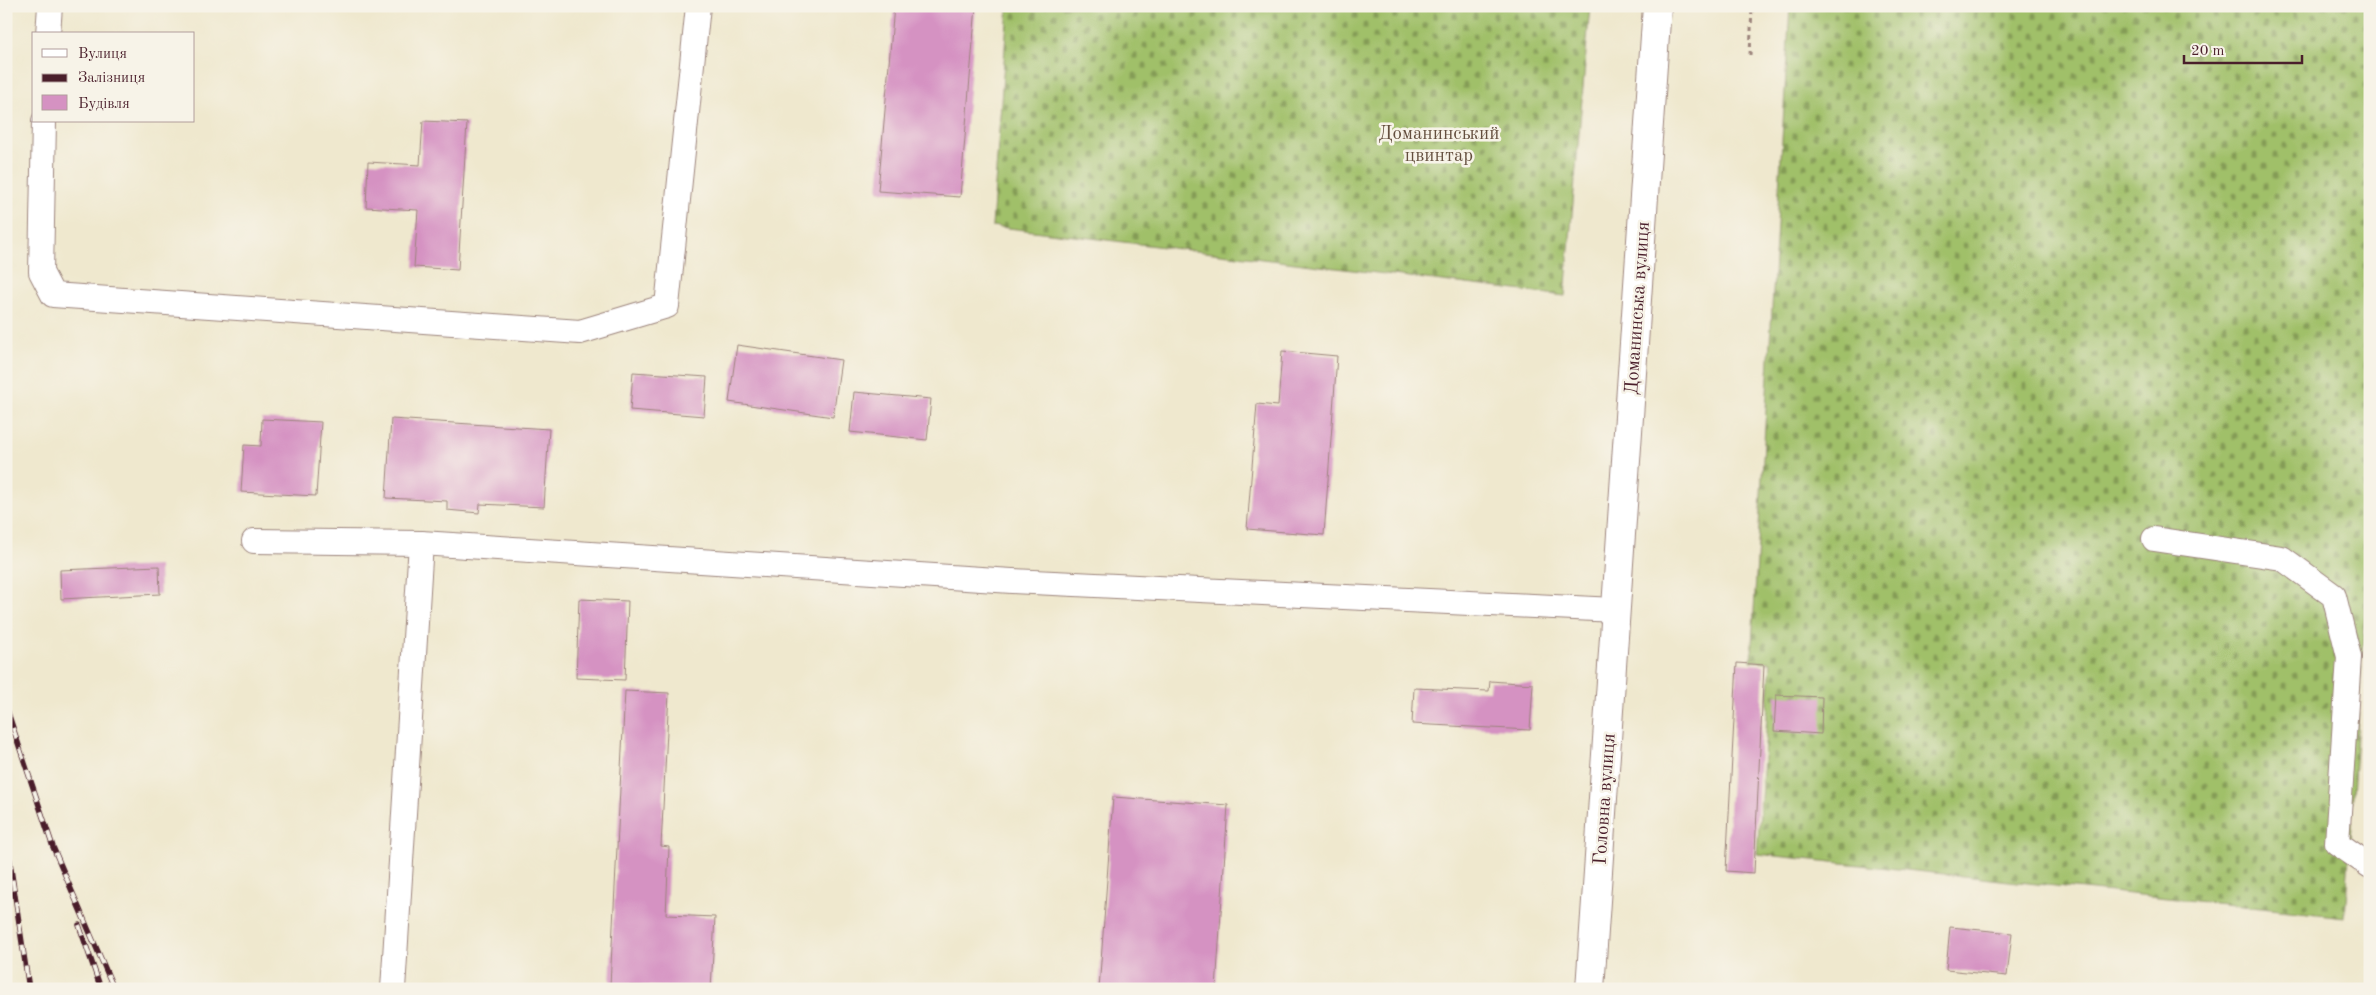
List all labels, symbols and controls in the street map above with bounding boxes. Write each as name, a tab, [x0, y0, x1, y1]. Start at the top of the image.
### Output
legend	[32, 32, 195, 122]
scale bar	[2184, 32, 2301, 64]
text: 20 m	[2191, 44, 2225, 59]
text: Вулиця	[78, 47, 127, 62]
text: Залізниця	[78, 71, 145, 86]
text: Будівля	[78, 97, 130, 112]
park label: Доманинський цвинтар	[1379, 125, 1500, 166]
street label: Доманинська вулиця	[1623, 221, 1654, 395]
street label: Головна вулиця	[1591, 733, 1620, 866]

